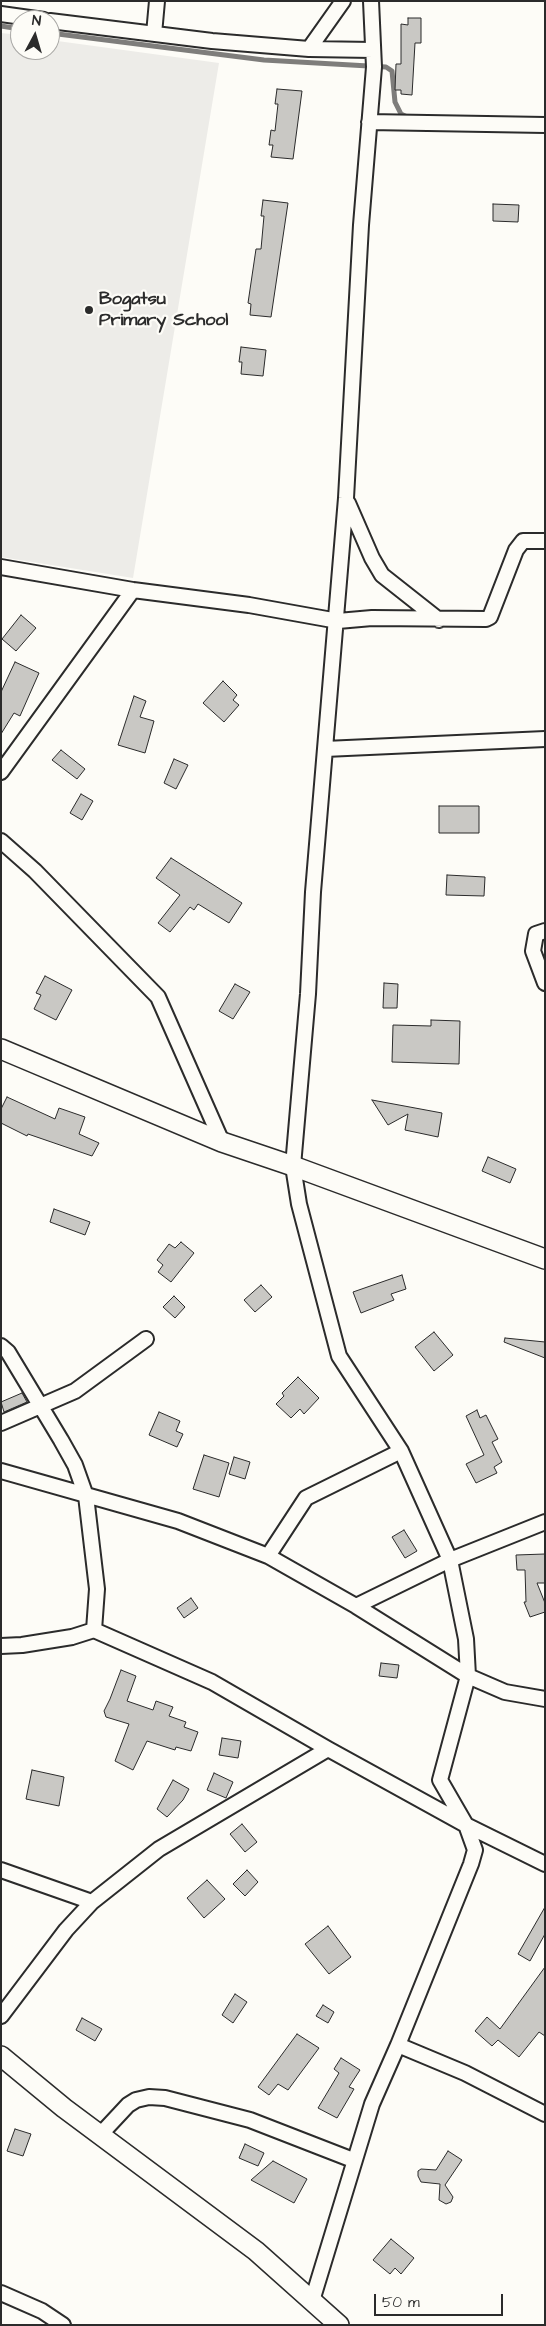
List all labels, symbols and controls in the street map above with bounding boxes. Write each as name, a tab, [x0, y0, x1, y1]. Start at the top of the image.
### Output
north arrow	[10, 10, 60, 60]
text: N	[31, 11, 42, 31]
place label: Bogatsu Primary School	[99, 289, 228, 332]
marker: Bogatsu Primary School	[83, 304, 95, 316]
scale bar	[376, 2284, 505, 2316]
text: 50 m	[382, 2292, 420, 2313]

